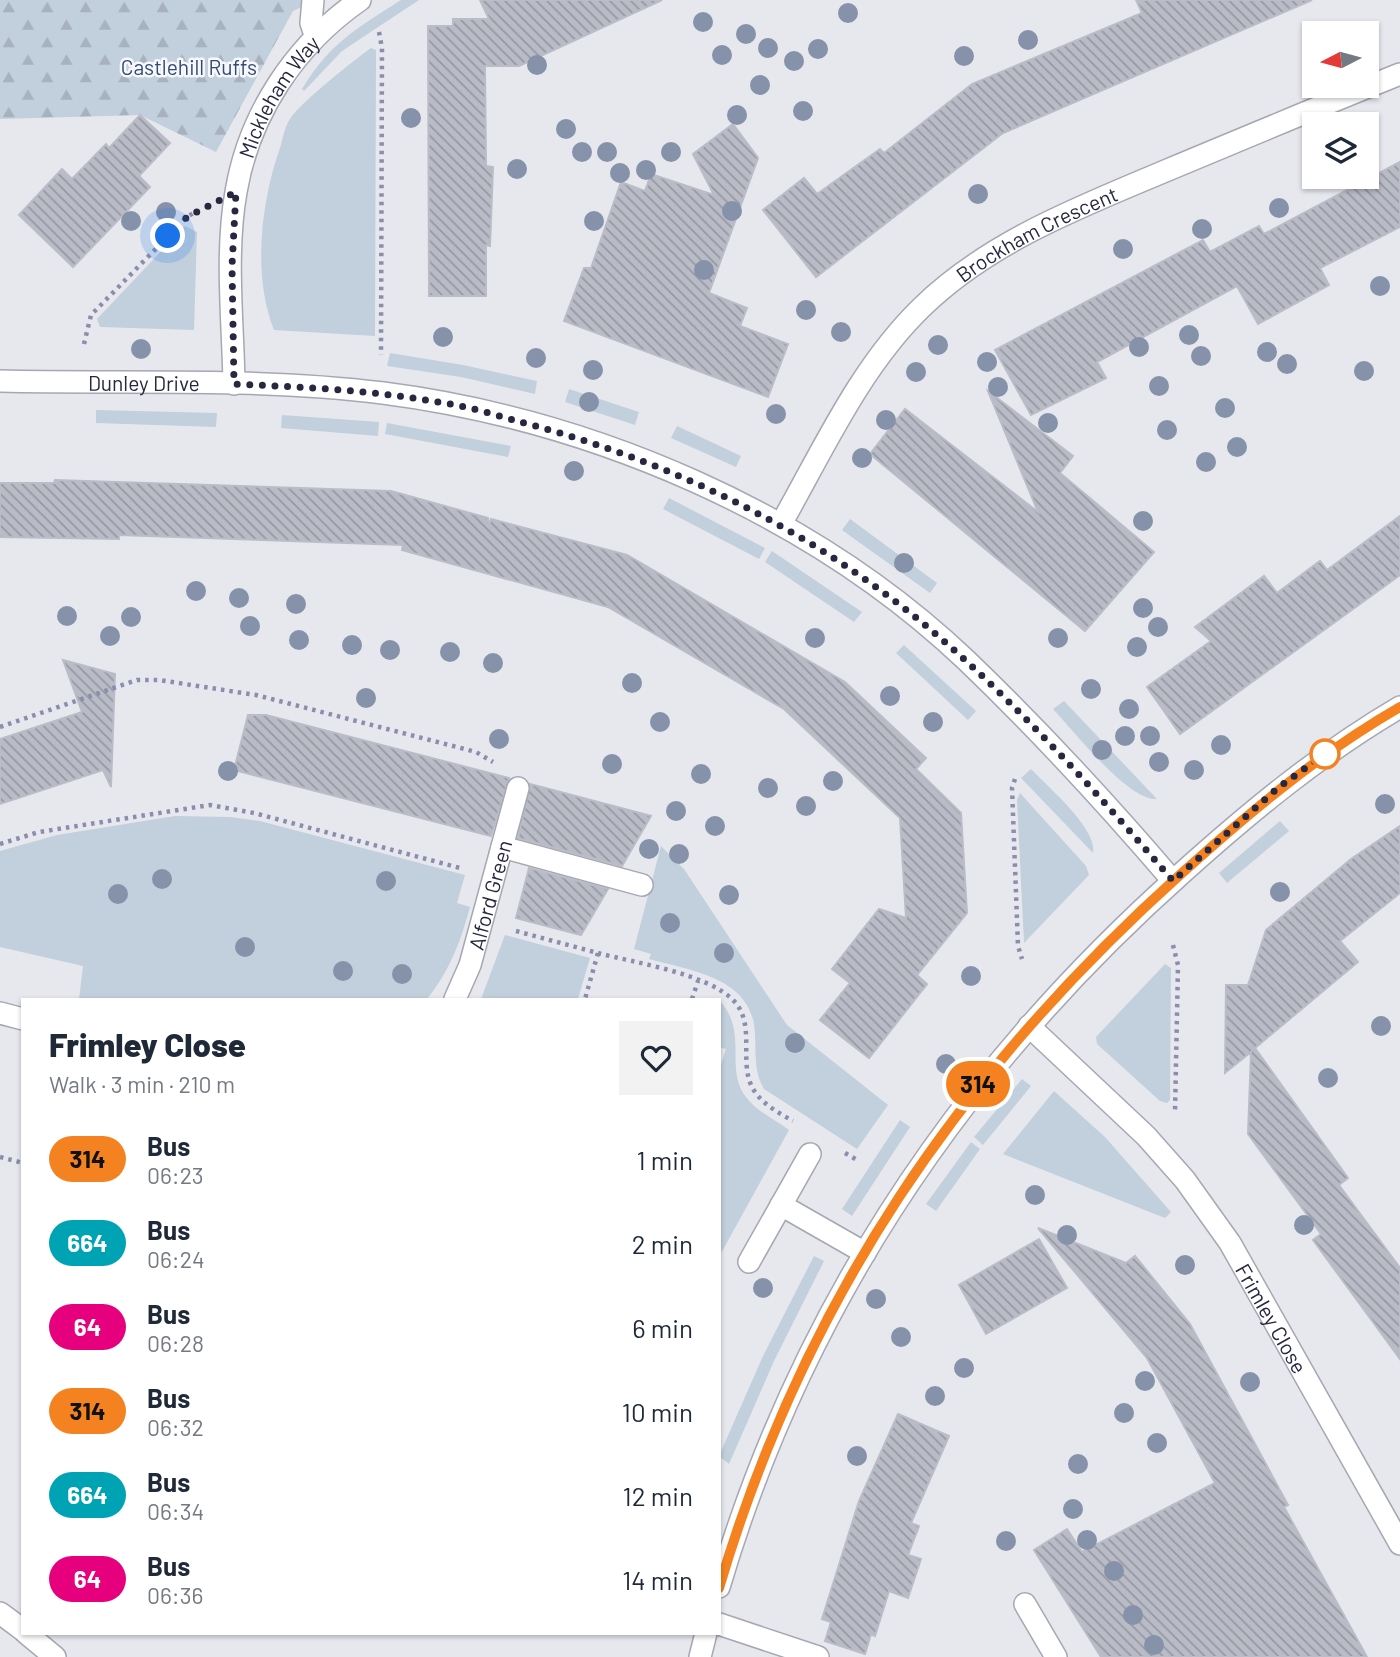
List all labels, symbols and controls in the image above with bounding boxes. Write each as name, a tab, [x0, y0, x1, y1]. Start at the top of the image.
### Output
north arrow	[1302, 21, 1379, 98]
map controls	[1302, 21, 1379, 189]
street label: Mickleham Way	[232, 30, 324, 161]
park label: Castlehill Ruffs	[121, 54, 257, 79]
button: layers	[1302, 112, 1379, 189]
street label: Brockham Crescent	[951, 180, 1121, 286]
your location	[150, 218, 185, 253]
street label: Dunley Drive	[88, 369, 200, 395]
unlabelled marker	[1310, 739, 1340, 769]
street label: Alford Green	[462, 837, 516, 952]
button: heart	[619, 1021, 693, 1095]
text: Frimley Close	[49, 1024, 246, 1064]
line badge: 314	[938, 1061, 1018, 1107]
text: 314	[960, 1069, 996, 1098]
text: Walk · 3 min · 210 m	[49, 1070, 235, 1098]
text: Bus	[147, 1130, 190, 1161]
text: 314	[70, 1144, 105, 1173]
text: 1 min	[637, 1144, 693, 1175]
text: 06:23	[147, 1161, 204, 1189]
text: Bus	[147, 1214, 190, 1245]
text: 664	[67, 1228, 108, 1257]
text: 2 min	[632, 1228, 693, 1259]
text: 06:24	[147, 1245, 205, 1273]
street label: Frimley Close	[1231, 1259, 1313, 1377]
text: Bus	[147, 1298, 190, 1329]
text: 64	[74, 1312, 101, 1341]
text: 6 min	[632, 1312, 693, 1343]
text: 06:28	[147, 1329, 204, 1357]
text: Bus	[147, 1382, 190, 1413]
text: 314	[70, 1396, 105, 1425]
text: 10 min	[622, 1396, 693, 1427]
text: 06:32	[147, 1413, 204, 1441]
text: Bus	[147, 1466, 190, 1497]
text: 664	[67, 1480, 108, 1509]
text: 12 min	[623, 1480, 693, 1511]
text: 06:34	[147, 1497, 204, 1525]
text: Bus	[147, 1550, 190, 1581]
text: 64	[74, 1564, 101, 1593]
text: 14 min	[622, 1564, 693, 1595]
text: 06:36	[147, 1581, 203, 1609]

